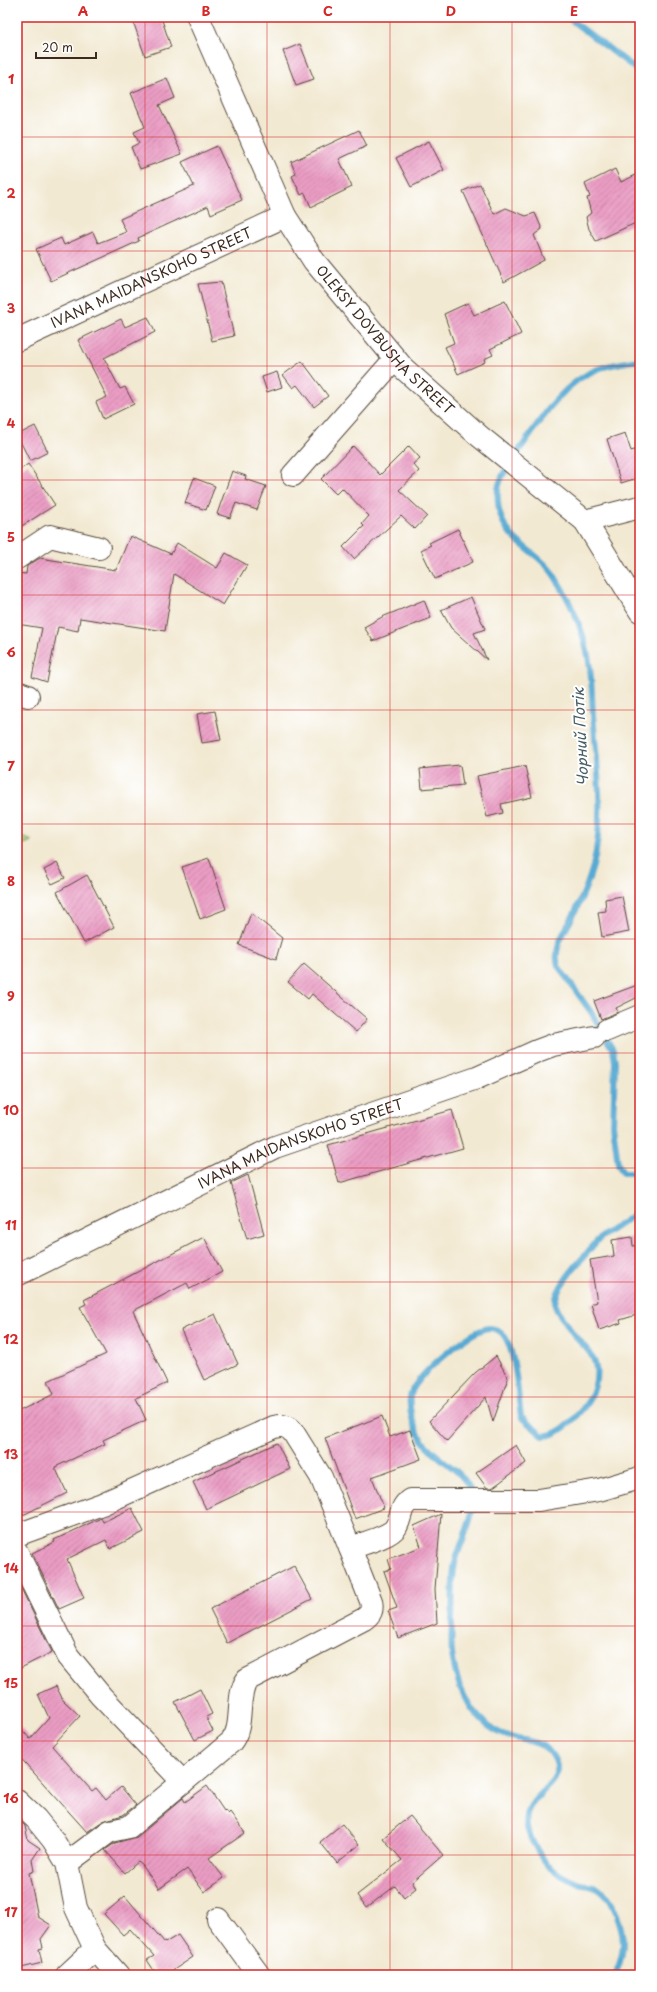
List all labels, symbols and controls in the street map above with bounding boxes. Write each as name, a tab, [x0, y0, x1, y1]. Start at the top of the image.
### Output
text: A	[78, 1, 88, 20]
text: B	[202, 1, 211, 20]
text: C	[323, 1, 333, 20]
text: D	[446, 1, 456, 20]
text: E	[570, 1, 578, 20]
scale bar	[36, 34, 96, 60]
text: 20 m	[42, 38, 73, 56]
text: 1	[8, 69, 14, 88]
text: 2	[6, 183, 16, 202]
street label: IVANA MAIDANSKOHO STREET	[47, 222, 256, 333]
street label: OLEKSY DOVBUSHA STREET	[311, 260, 459, 419]
text: 3	[7, 298, 16, 317]
text: 4	[7, 413, 16, 432]
text: 5	[7, 527, 15, 546]
text: 6	[6, 642, 16, 661]
water label: Чорний Потік	[565, 686, 594, 787]
text: 7	[7, 756, 15, 775]
text: 8	[7, 871, 15, 890]
text: 9	[7, 986, 15, 1005]
street label: IVANA MAIDANSKOHO STREET	[194, 1093, 406, 1194]
text: 10	[3, 1100, 19, 1119]
text: 11	[5, 1215, 17, 1234]
text: 12	[3, 1329, 19, 1348]
text: 13	[4, 1444, 19, 1463]
text: 14	[3, 1558, 19, 1577]
text: 15	[4, 1673, 18, 1692]
text: 16	[3, 1788, 19, 1807]
text: 17	[4, 1902, 18, 1921]

